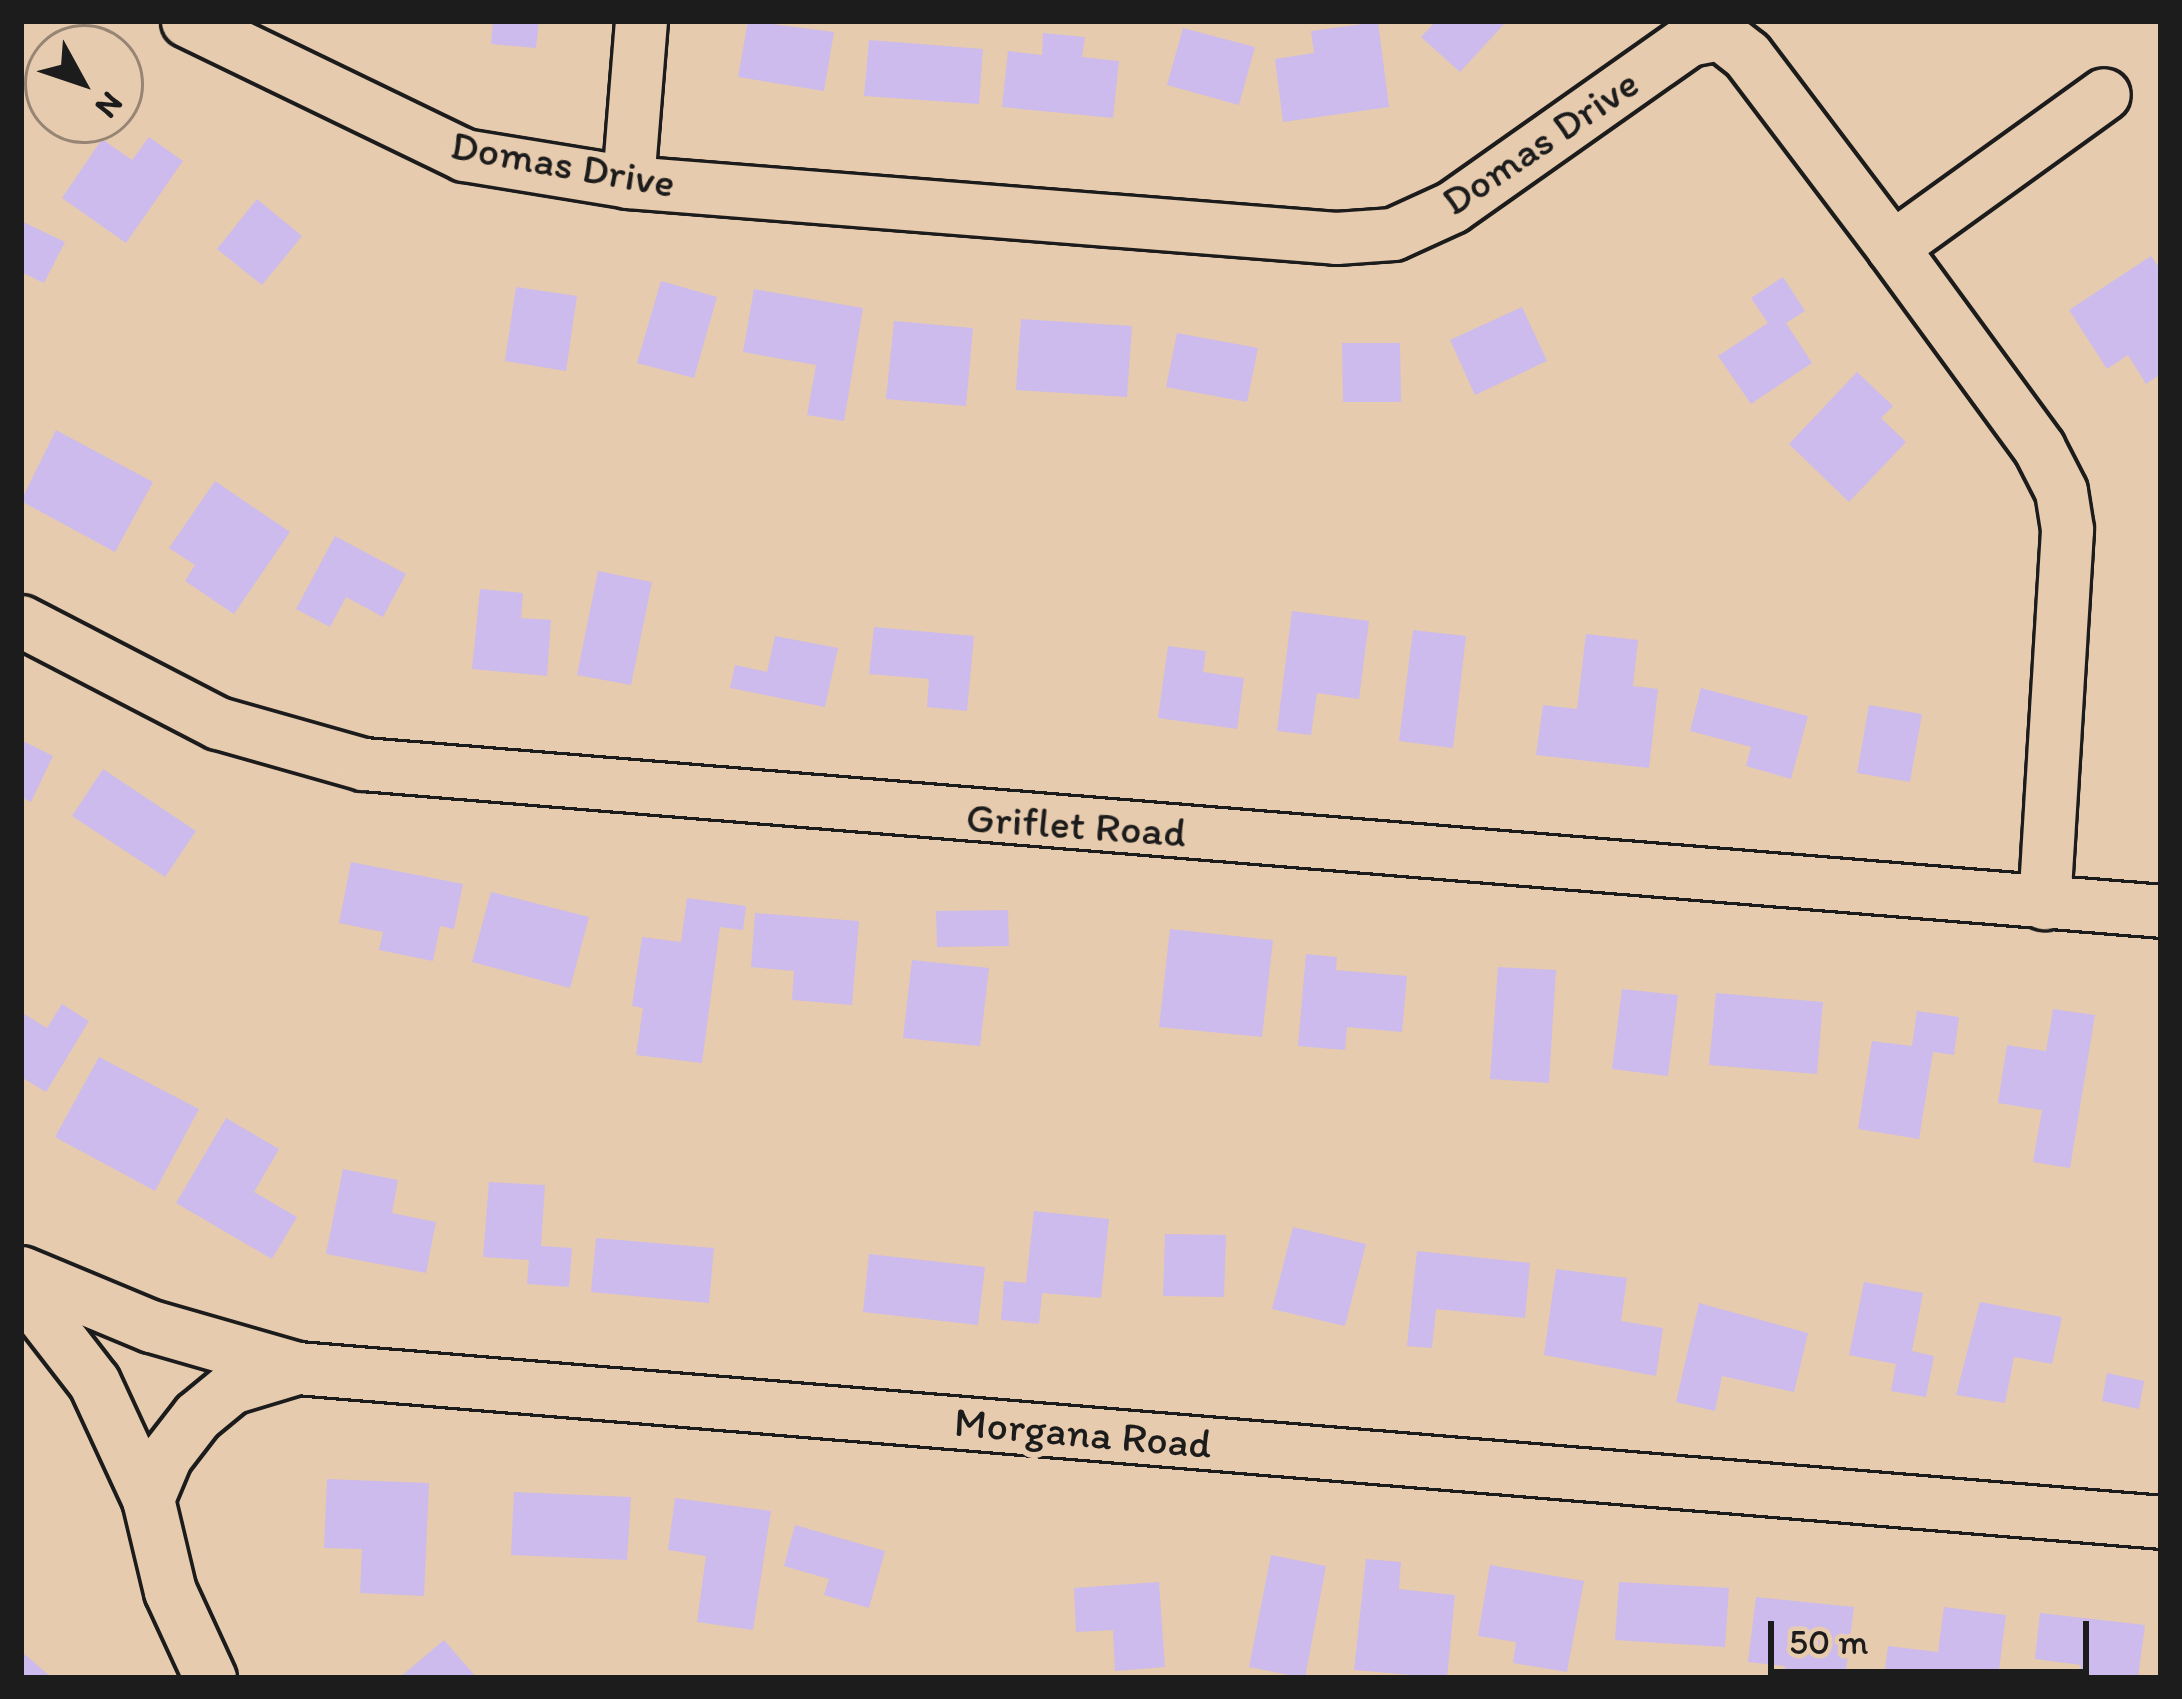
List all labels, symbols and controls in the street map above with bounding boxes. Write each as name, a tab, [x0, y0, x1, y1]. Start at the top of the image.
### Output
north arrow	[24, 24, 144, 144]
street label: Domas Drive	[1431, 57, 1649, 227]
text: N	[88, 84, 132, 127]
street label: Domas Drive	[446, 119, 680, 209]
street label: Griflet Road	[965, 792, 1187, 858]
street label: Morgana Road	[952, 1397, 1214, 1469]
scale bar	[1774, 1597, 2095, 1671]
text: 50 m	[1789, 1620, 1868, 1663]

